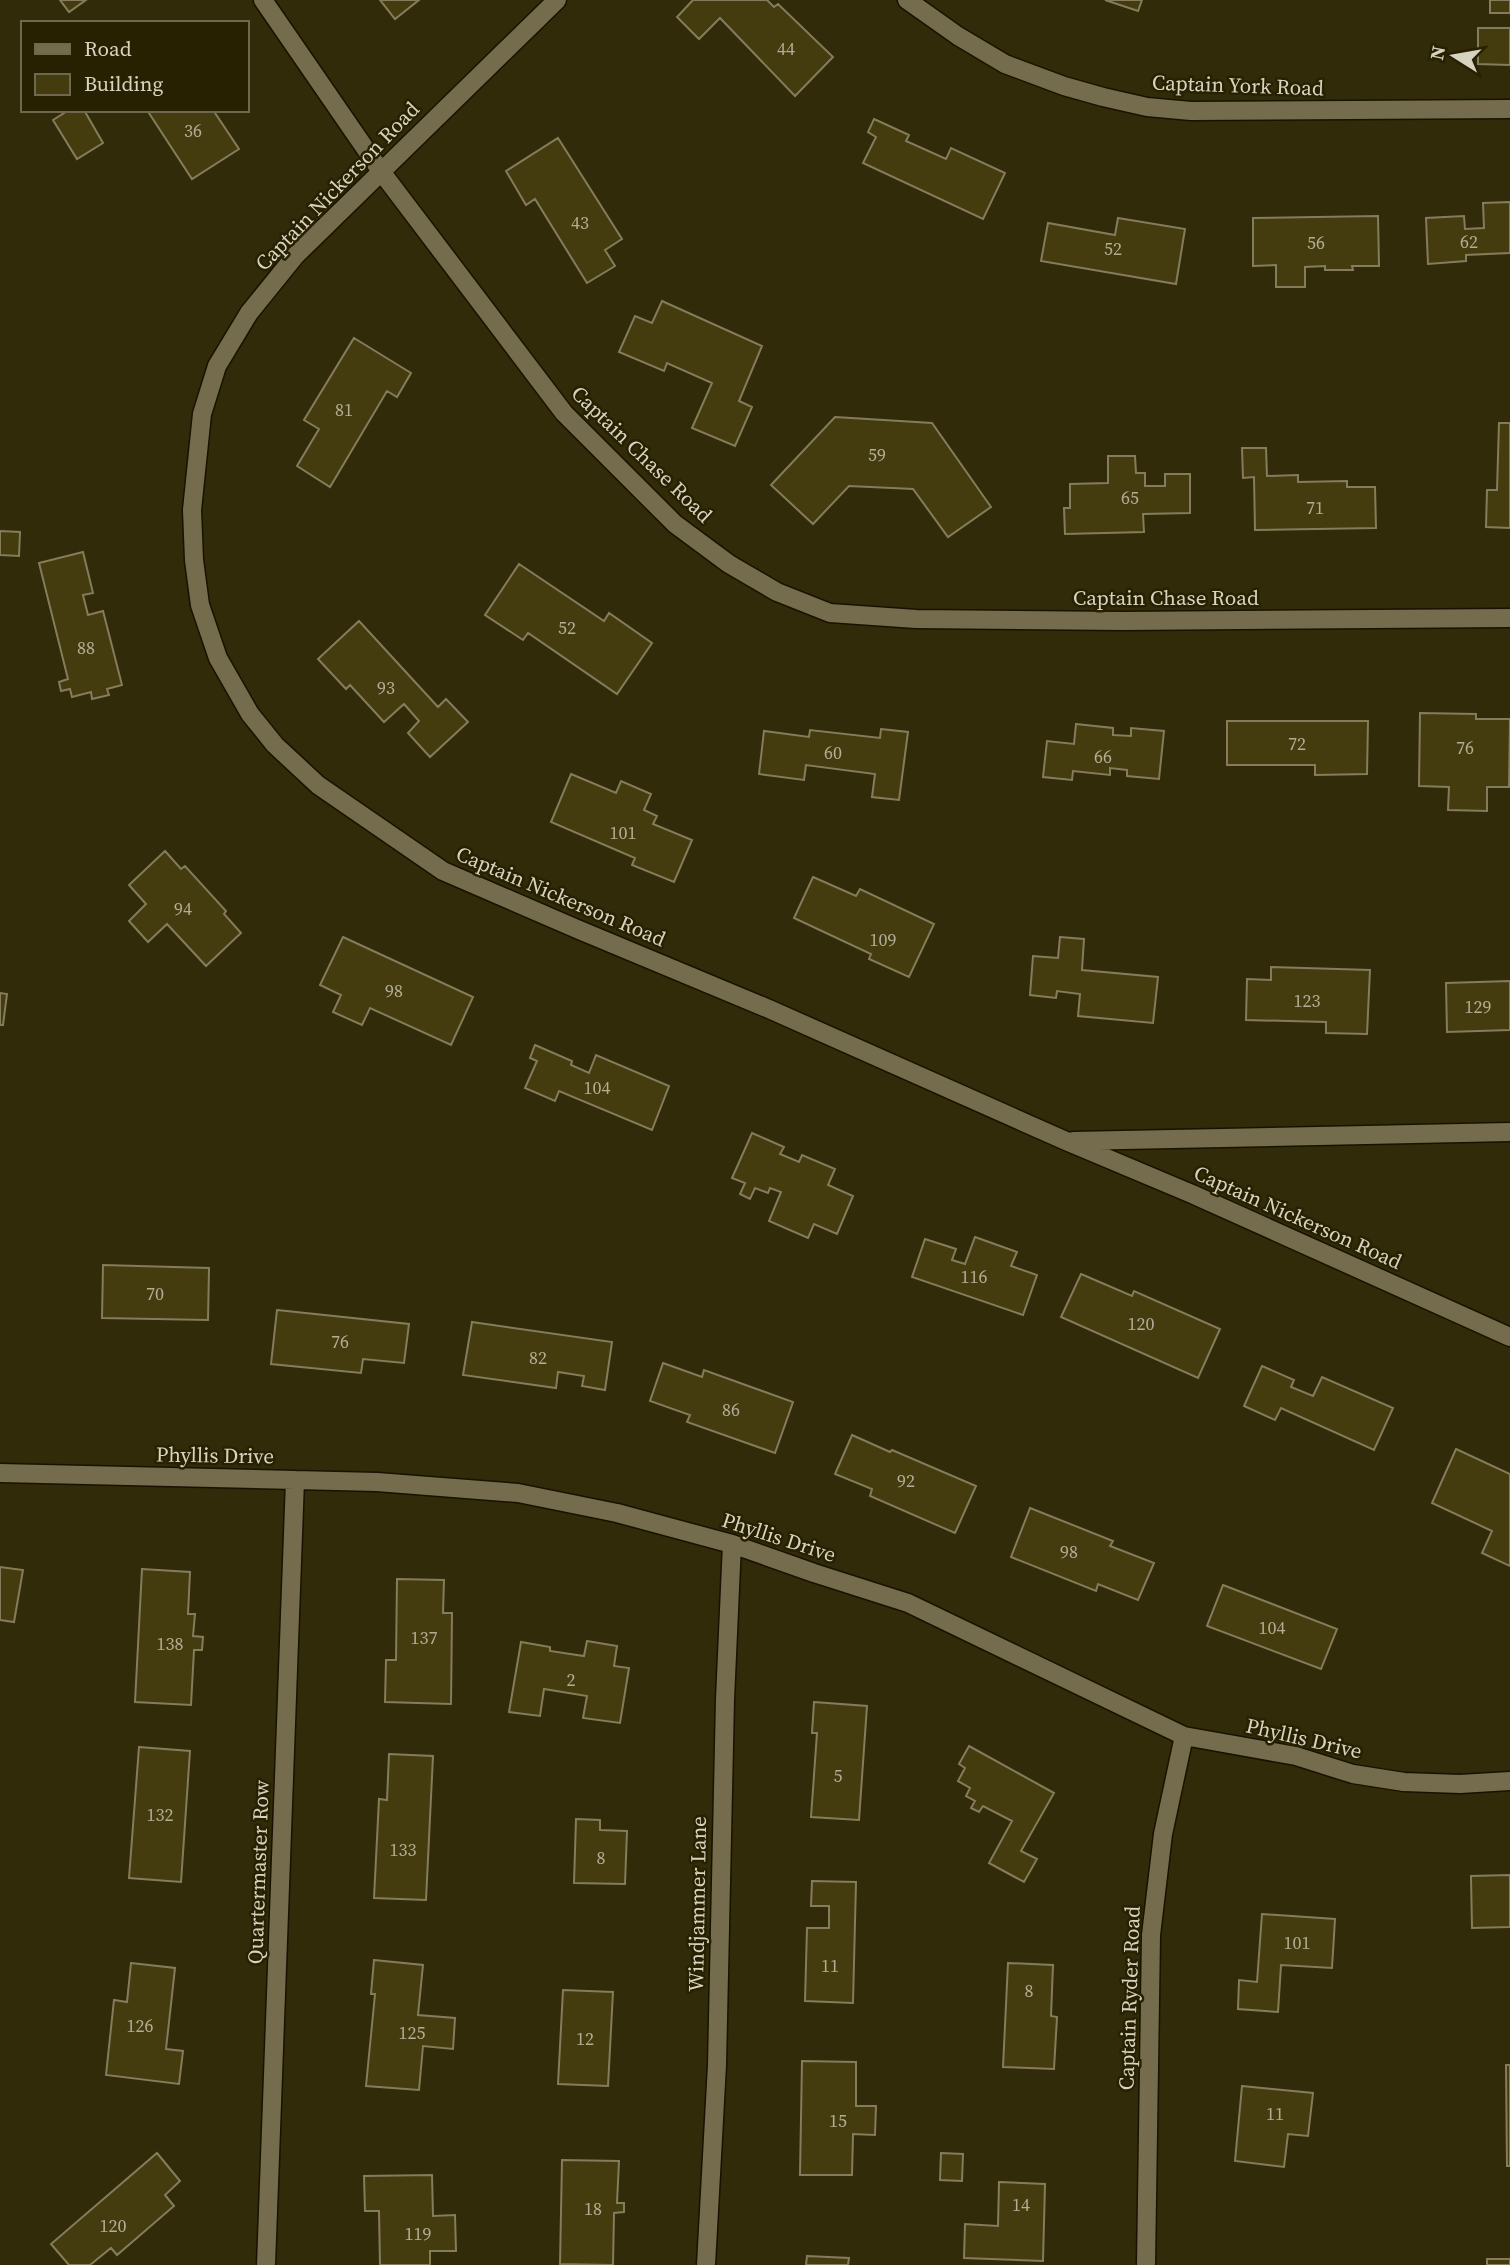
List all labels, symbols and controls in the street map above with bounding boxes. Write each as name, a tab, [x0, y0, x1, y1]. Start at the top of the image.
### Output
legend	[21, 21, 248, 112]
north arrow	[1419, 21, 1489, 91]
text: Road	[84, 34, 132, 63]
house number: 44	[777, 36, 795, 61]
text: N	[1423, 43, 1451, 62]
street label: Captain York Road	[1152, 68, 1324, 102]
text: Building	[84, 69, 163, 98]
street label: Captain Nickerson Road	[248, 95, 426, 277]
house number: 36	[184, 118, 202, 143]
house number: 43	[571, 210, 589, 235]
house number: 62	[1460, 229, 1478, 254]
house number: 56	[1307, 230, 1325, 255]
house number: 52	[1104, 236, 1122, 261]
street label: Captain Chase Road	[565, 379, 719, 529]
house number: 81	[335, 397, 353, 422]
house number: 59	[868, 442, 886, 467]
house number: 65	[1121, 485, 1139, 510]
house number: 71	[1306, 495, 1324, 520]
street label: Captain Chase Road	[1073, 583, 1259, 612]
house number: 52	[558, 615, 576, 640]
house number: 88	[77, 635, 95, 660]
house number: 93	[377, 675, 395, 700]
house number: 72	[1288, 731, 1306, 756]
house number: 76	[1456, 735, 1474, 760]
house number: 60	[824, 740, 842, 765]
house number: 66	[1094, 744, 1112, 769]
house number: 101	[610, 820, 637, 845]
street label: Captain Nickerson Road	[452, 839, 670, 953]
house number: 94	[174, 896, 192, 921]
house number: 109	[870, 927, 897, 952]
house number: 98	[385, 978, 403, 1003]
house number: 123	[1294, 988, 1321, 1013]
house number: 129	[1465, 994, 1492, 1019]
house number: 104	[584, 1075, 611, 1100]
street label: Captain Nickerson Road	[1189, 1158, 1407, 1276]
house number: 116	[961, 1264, 988, 1289]
house number: 70	[146, 1281, 164, 1306]
house number: 120	[1128, 1311, 1155, 1336]
house number: 76	[331, 1329, 349, 1354]
house number: 82	[529, 1345, 547, 1370]
house number: 86	[722, 1397, 740, 1422]
street label: Phyllis Drive	[156, 1439, 274, 1471]
house number: 92	[897, 1468, 915, 1493]
street label: Phyllis Drive	[718, 1505, 840, 1569]
house number: 98	[1060, 1539, 1078, 1564]
house number: 104	[1259, 1615, 1286, 1640]
house number: 137	[411, 1625, 438, 1650]
house number: 138	[157, 1631, 184, 1656]
house number: 2	[567, 1667, 576, 1692]
street label: Phyllis Drive	[1243, 1711, 1365, 1765]
house number: 5	[834, 1763, 843, 1788]
street label: Quartermaster Row	[240, 1779, 276, 1965]
house number: 132	[147, 1802, 174, 1827]
street label: Windjammer Lane	[681, 1816, 713, 1992]
house number: 133	[390, 1837, 417, 1862]
house number: 8	[597, 1845, 606, 1870]
street label: Captain Ryder Road	[1111, 1905, 1147, 2091]
house number: 101	[1284, 1930, 1311, 1955]
house number: 11	[821, 1953, 839, 1978]
house number: 8	[1025, 1978, 1034, 2003]
house number: 126	[127, 2013, 154, 2038]
house number: 125	[399, 2020, 426, 2045]
house number: 12	[576, 2026, 594, 2051]
house number: 11	[1266, 2101, 1284, 2126]
house number: 15	[829, 2108, 847, 2133]
house number: 14	[1012, 2192, 1030, 2217]
house number: 18	[584, 2196, 602, 2221]
house number: 120	[100, 2213, 127, 2238]
house number: 119	[405, 2221, 432, 2246]

